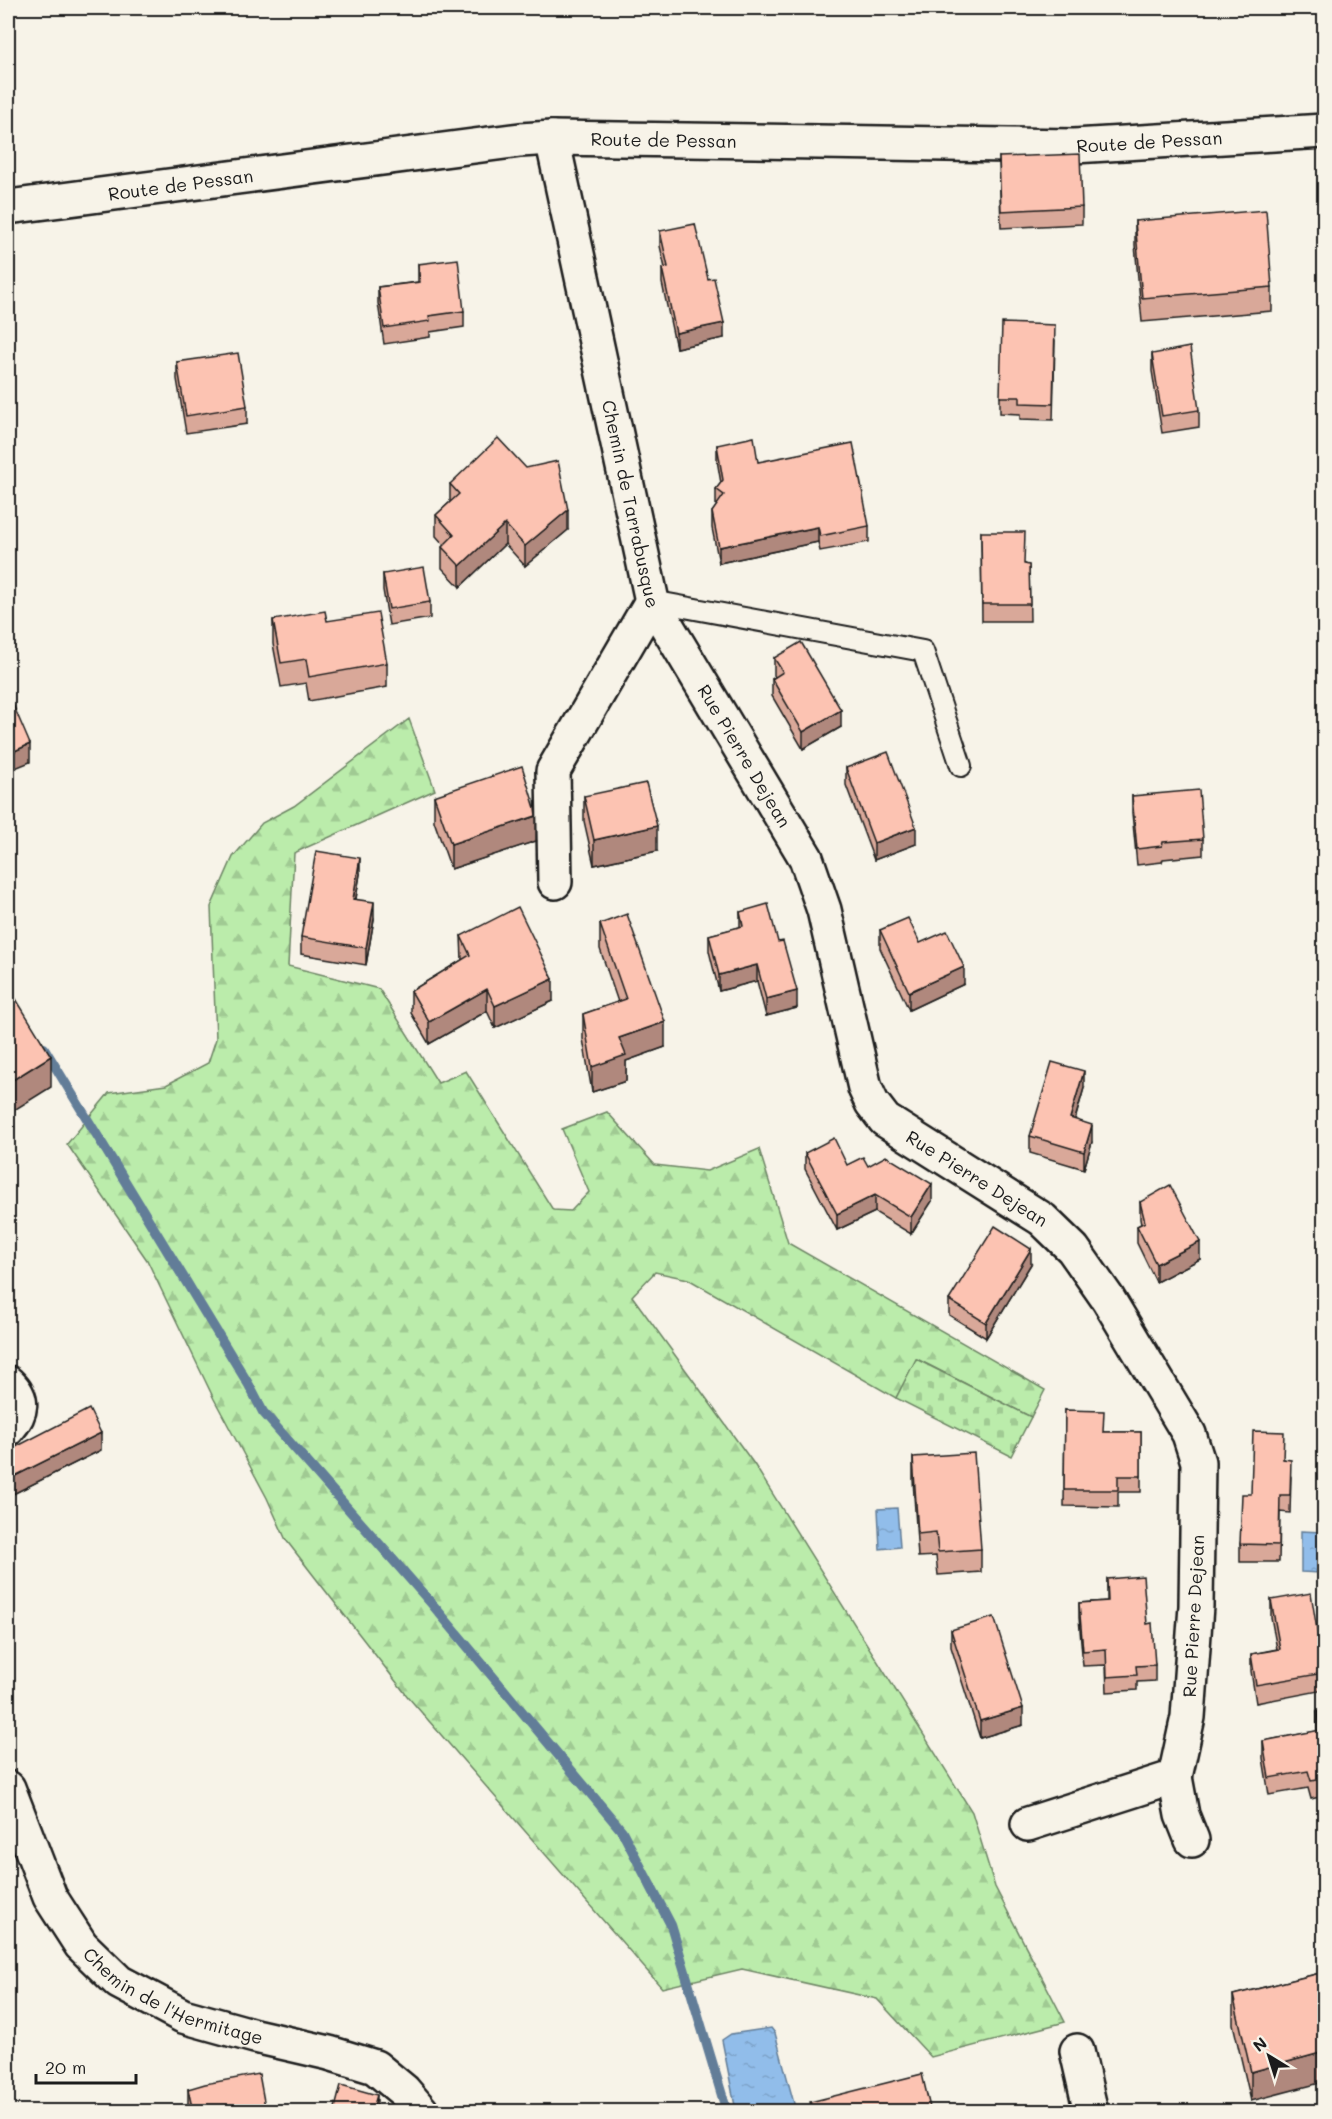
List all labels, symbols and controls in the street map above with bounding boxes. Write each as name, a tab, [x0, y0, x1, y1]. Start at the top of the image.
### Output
street label: Route de Pessan	[1076, 125, 1223, 158]
street label: Route de Pessan	[590, 127, 737, 153]
street label: Route de Pessan	[107, 163, 255, 206]
street label: Chemin de Tarrabusque	[597, 398, 665, 612]
street label: Rue Pierre Dejean	[693, 680, 797, 832]
street label: Rue Pierre Dejean	[902, 1125, 1053, 1232]
street label: Rue Pierre Dejean	[1177, 1534, 1209, 1698]
street label: Chemin de l'Hermitage	[78, 1942, 265, 2049]
north arrow	[1239, 2026, 1299, 2086]
text: N	[1248, 2032, 1271, 2056]
scale bar	[36, 2047, 136, 2085]
text: 20 m	[45, 2055, 86, 2079]

